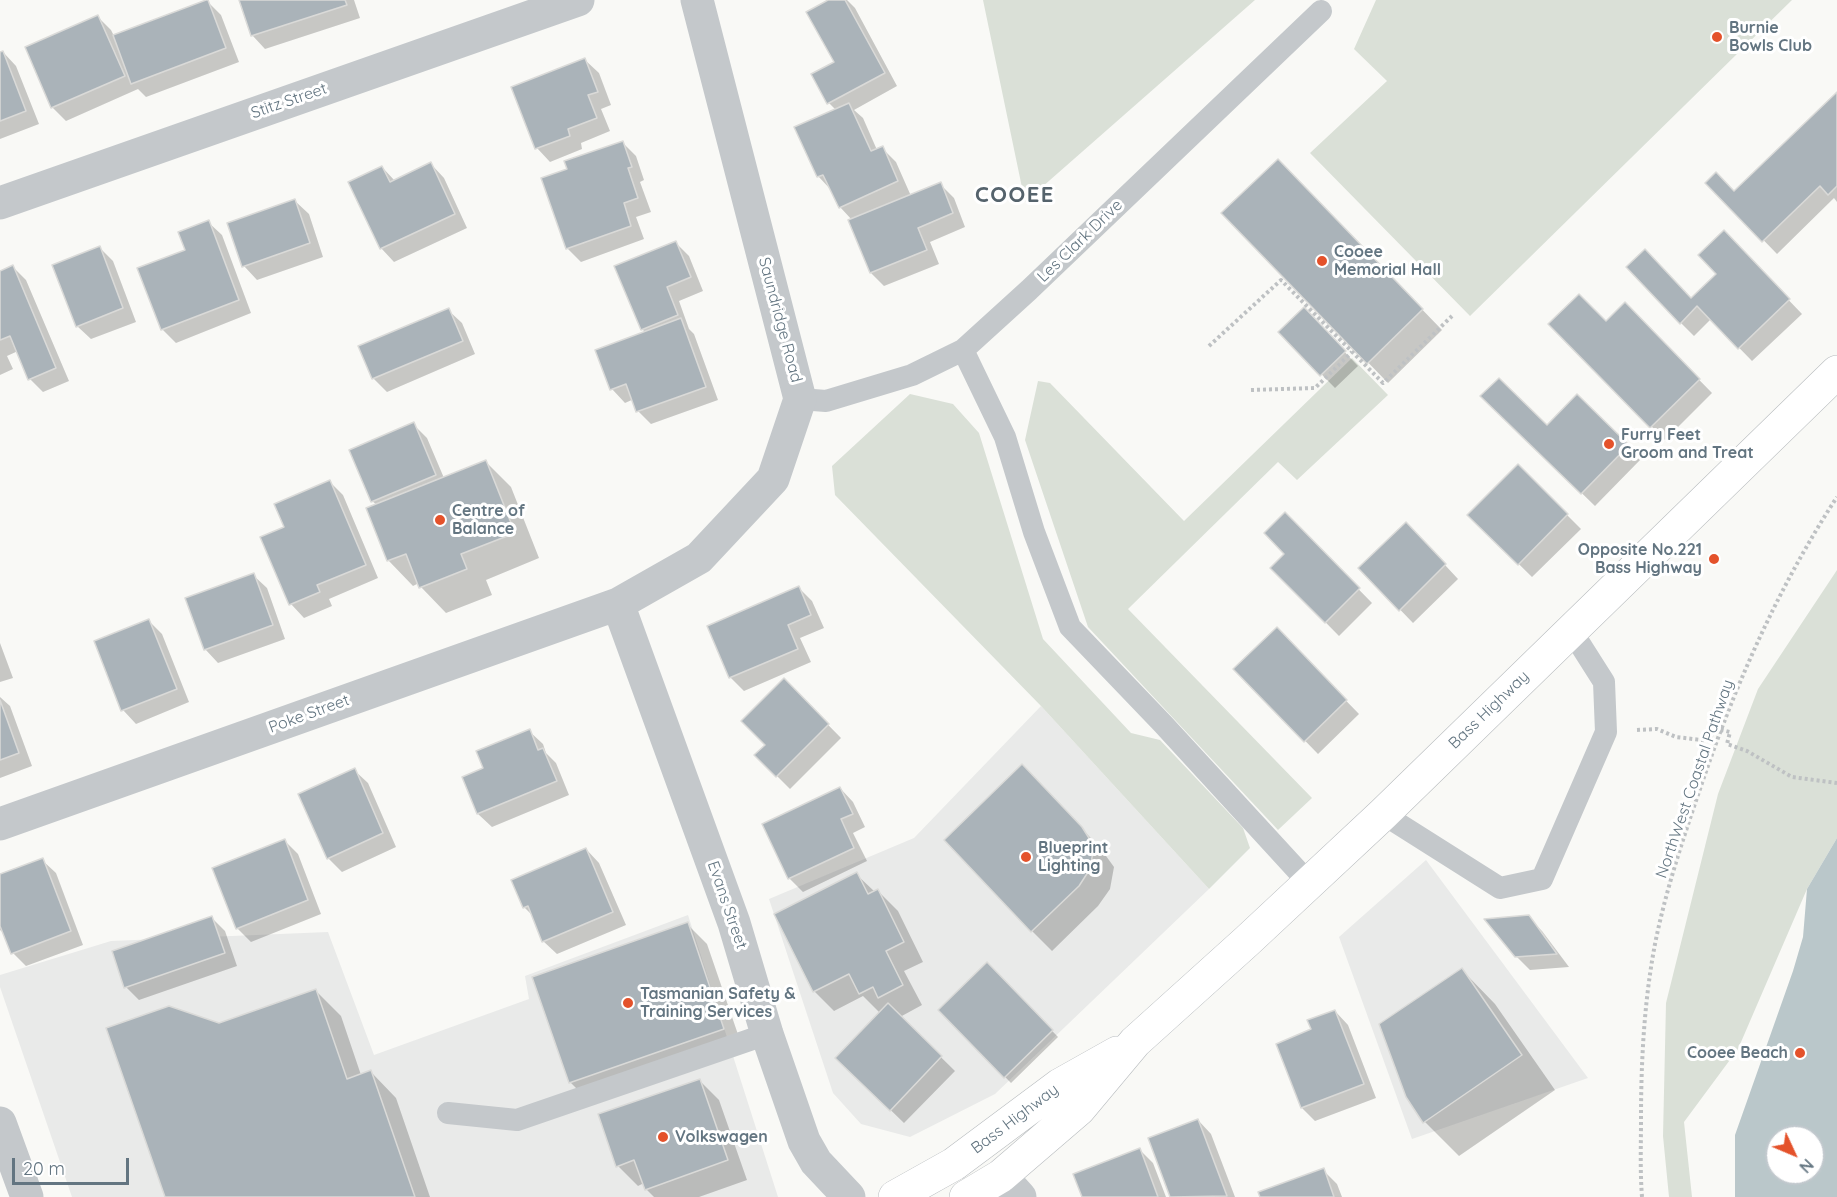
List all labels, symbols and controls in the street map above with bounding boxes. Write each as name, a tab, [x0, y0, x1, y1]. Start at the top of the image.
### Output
place label: Burnie Bowls Club	[1729, 18, 1812, 56]
marker: Burnie Bowls Club	[1710, 30, 1724, 44]
street label: Stitz Street	[249, 79, 329, 123]
district label: COOEE	[975, 182, 1055, 208]
street label: Les Clark Drive	[1033, 196, 1127, 286]
place label: Cooee Memorial Hall	[1334, 242, 1441, 280]
marker: Cooee Memorial Hall	[1315, 254, 1329, 268]
street label: Saundridge Road	[754, 255, 806, 385]
place label: Furry Feet Groom and Treat	[1621, 425, 1754, 463]
marker: Furry Feet Groom and Treat	[1602, 437, 1616, 451]
place label: Centre of Balance	[452, 501, 525, 539]
marker: Centre of Balance	[433, 513, 447, 527]
place label: Opposite No.221 Bass Highway	[1578, 540, 1702, 578]
marker: Opposite No.221 Bass Highway	[1707, 552, 1721, 566]
street label: Bass Highway	[1445, 667, 1533, 753]
street label: NorthWest Coastal Pathway	[1652, 677, 1738, 881]
street label: Poke Street	[266, 691, 352, 737]
place label: Blueprint Lighting	[1038, 838, 1108, 876]
marker: Blueprint Lighting	[1019, 850, 1033, 864]
street label: Evans Street	[703, 858, 751, 952]
place label: Tasmanian Safety & Training Services	[640, 984, 796, 1022]
marker: Tasmanian Safety & Training Services	[621, 996, 635, 1010]
place label: Cooee Beach	[1687, 1043, 1788, 1063]
marker: Cooee Beach	[1793, 1046, 1807, 1060]
street label: Bass Highway	[968, 1080, 1062, 1158]
north arrow	[1765, 1125, 1825, 1185]
place label: Volkswagen	[675, 1127, 768, 1147]
marker: Volkswagen	[656, 1130, 670, 1144]
scale bar	[15, 1146, 132, 1184]
text: N	[1795, 1155, 1818, 1177]
text: 20 m	[23, 1157, 65, 1180]

